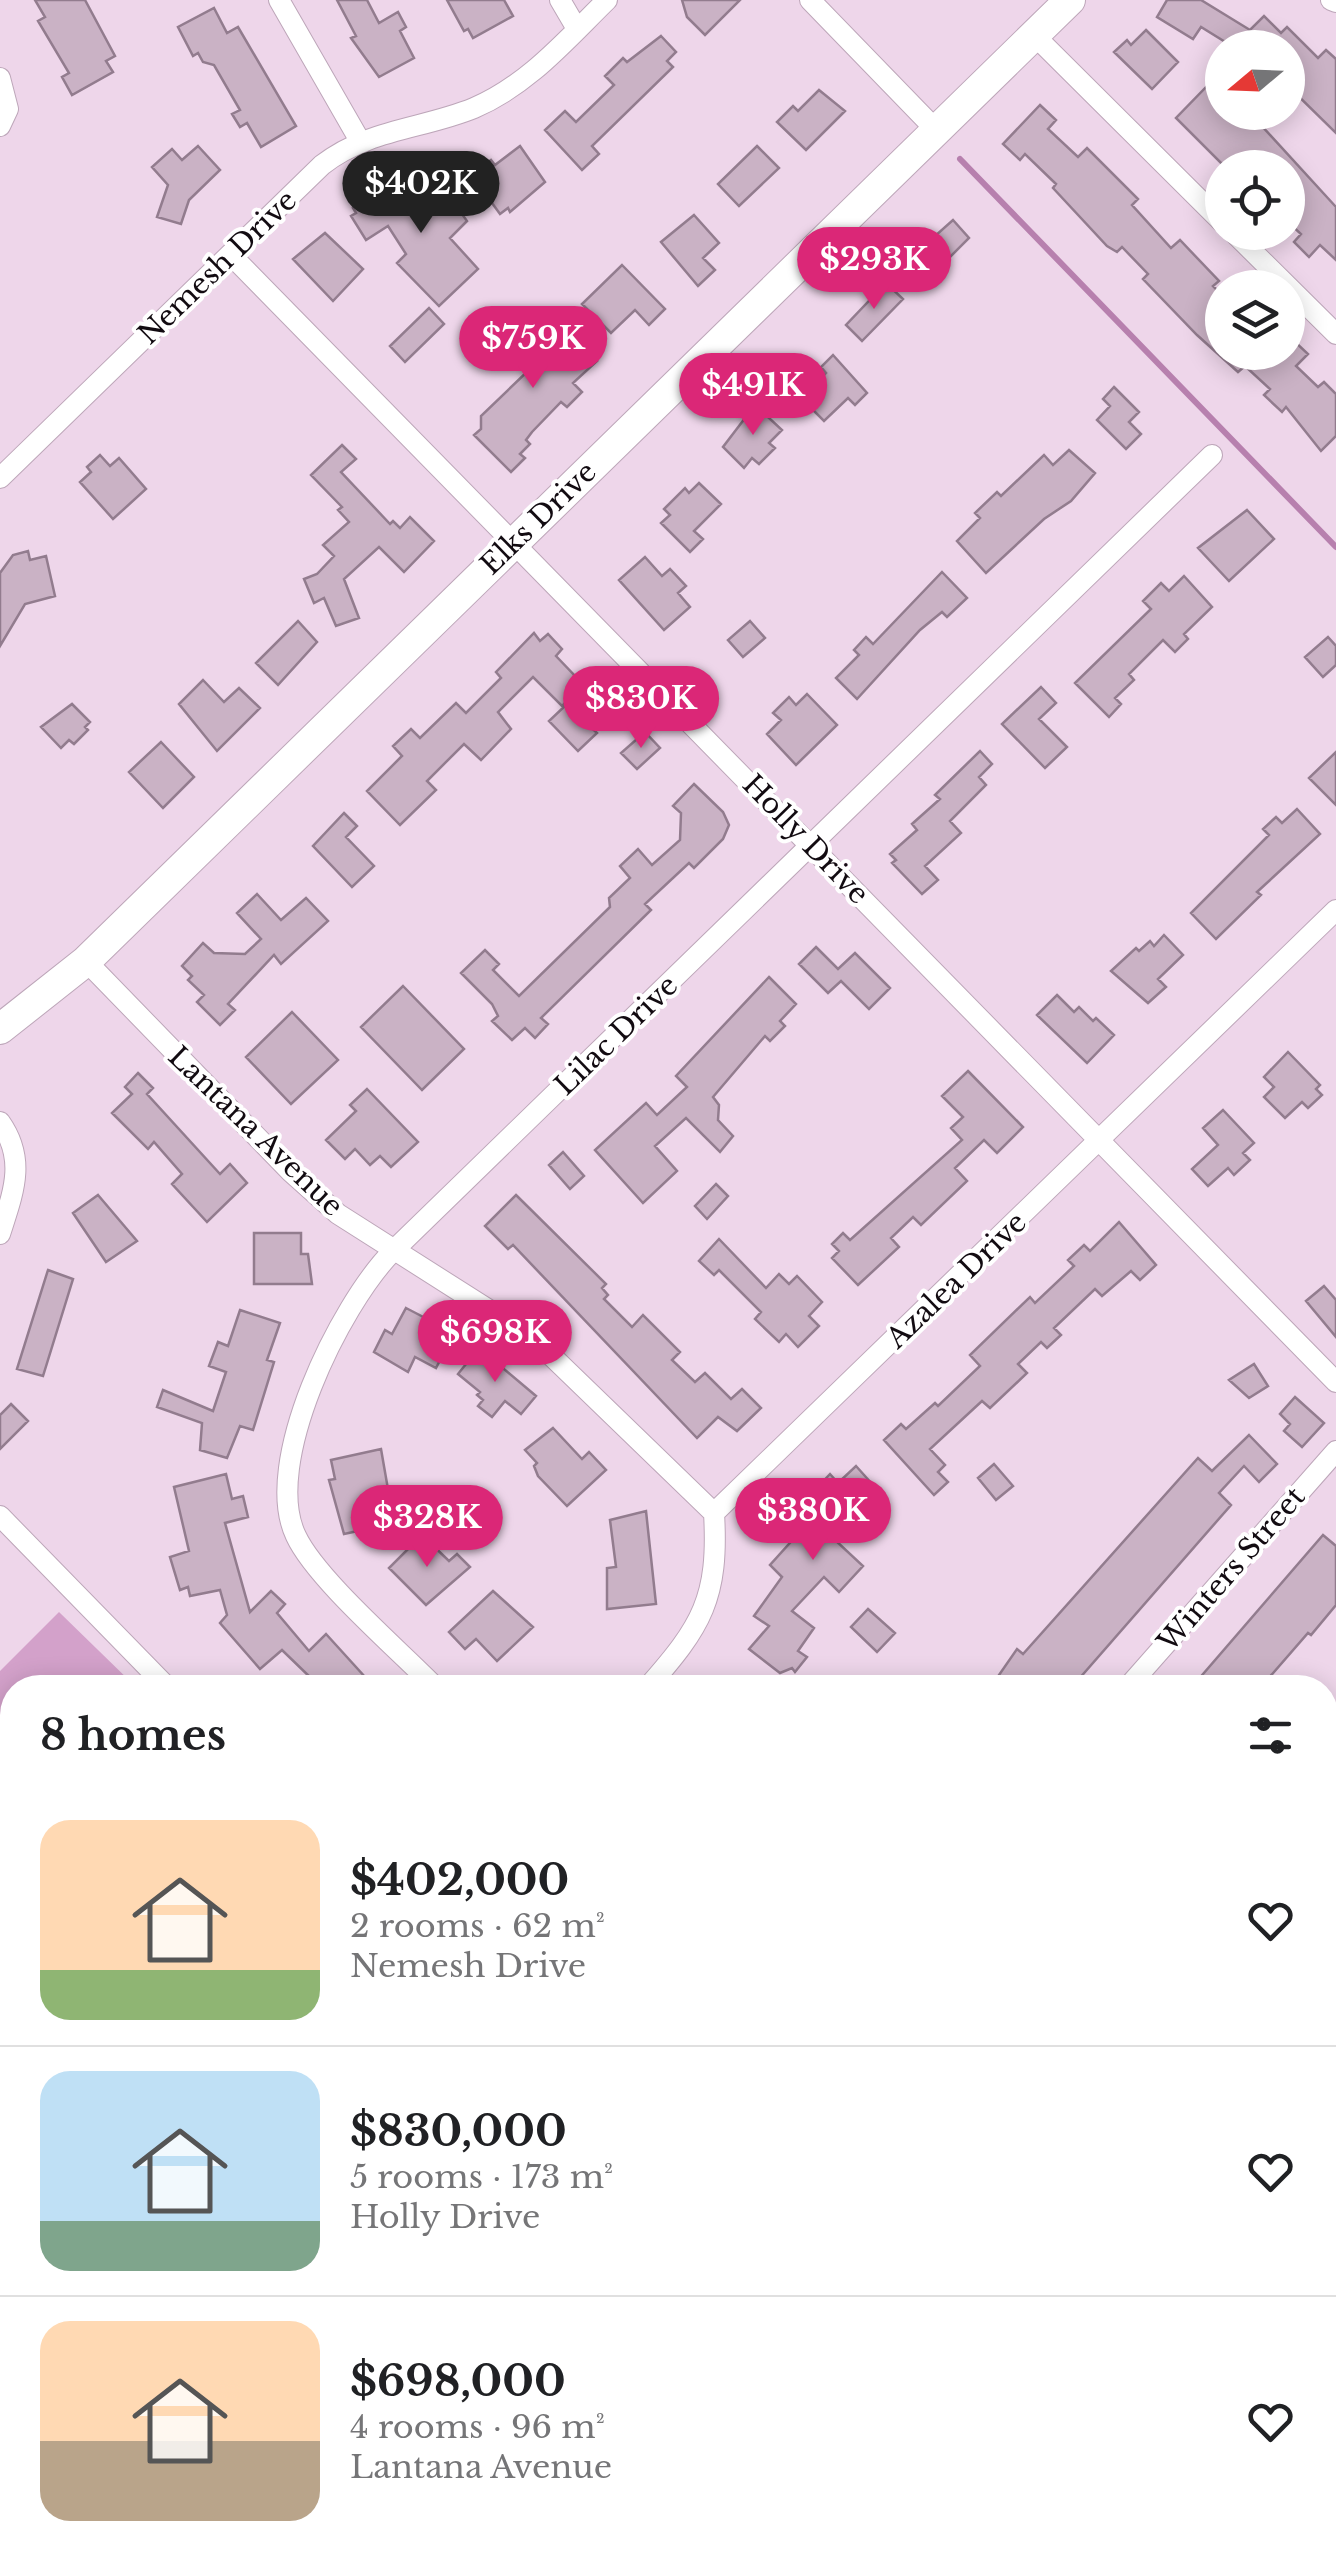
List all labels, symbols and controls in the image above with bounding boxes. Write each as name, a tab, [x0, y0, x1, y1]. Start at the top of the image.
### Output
north arrow	[1205, 30, 1305, 130]
map controls	[1205, 30, 1305, 370]
button: locate	[1205, 150, 1305, 250]
pin: $402K	[351, 151, 491, 236]
text: $402K	[364, 163, 478, 203]
street label: Nemesh Drive	[131, 183, 304, 352]
pin: $293K	[804, 227, 944, 312]
text: $293K	[819, 239, 929, 279]
button: layers	[1205, 270, 1305, 370]
pin: $759K	[463, 306, 603, 391]
text: $759K	[481, 318, 585, 358]
pin: $491K	[683, 353, 823, 438]
text: $491K	[701, 365, 805, 405]
street label: Elks Drive	[473, 455, 604, 582]
pin: $830K	[571, 666, 711, 751]
text: $830K	[585, 678, 697, 718]
street label: Holly Drive	[735, 767, 876, 911]
street label: Lilac Drive	[548, 968, 685, 1103]
street label: Lantana Avenue	[161, 1039, 350, 1224]
street label: Azalea Drive	[878, 1205, 1034, 1357]
pin: $698K	[425, 1300, 565, 1385]
text: $698K	[440, 1312, 550, 1352]
pin: $380K	[743, 1478, 883, 1563]
street label: Winters Street	[1150, 1480, 1313, 1659]
pin: $328K	[357, 1485, 497, 1570]
text: $380K	[757, 1490, 869, 1530]
text: $328K	[373, 1497, 481, 1537]
icon: filters	[1243, 1708, 1298, 1763]
text: 8 homes	[40, 1709, 226, 1761]
text: $402,000	[350, 1854, 569, 1906]
icon: home	[120, 1860, 240, 1980]
icon: heart	[1243, 1893, 1298, 1948]
text: 2 rooms · 62 m²	[350, 1906, 605, 1946]
text: Nemesh Drive	[350, 1946, 586, 1986]
text: $830,000	[350, 2105, 567, 2157]
icon: home	[120, 2111, 240, 2231]
icon: heart	[1243, 2144, 1298, 2199]
text: 5 rooms · 173 m²	[350, 2157, 613, 2197]
text: Holly Drive	[350, 2197, 540, 2237]
text: $698,000	[350, 2355, 566, 2407]
icon: home	[120, 2361, 240, 2481]
icon: heart	[1243, 2394, 1298, 2449]
text: 4 rooms · 96 m²	[350, 2407, 605, 2447]
text: Lantana Avenue	[350, 2447, 612, 2487]

